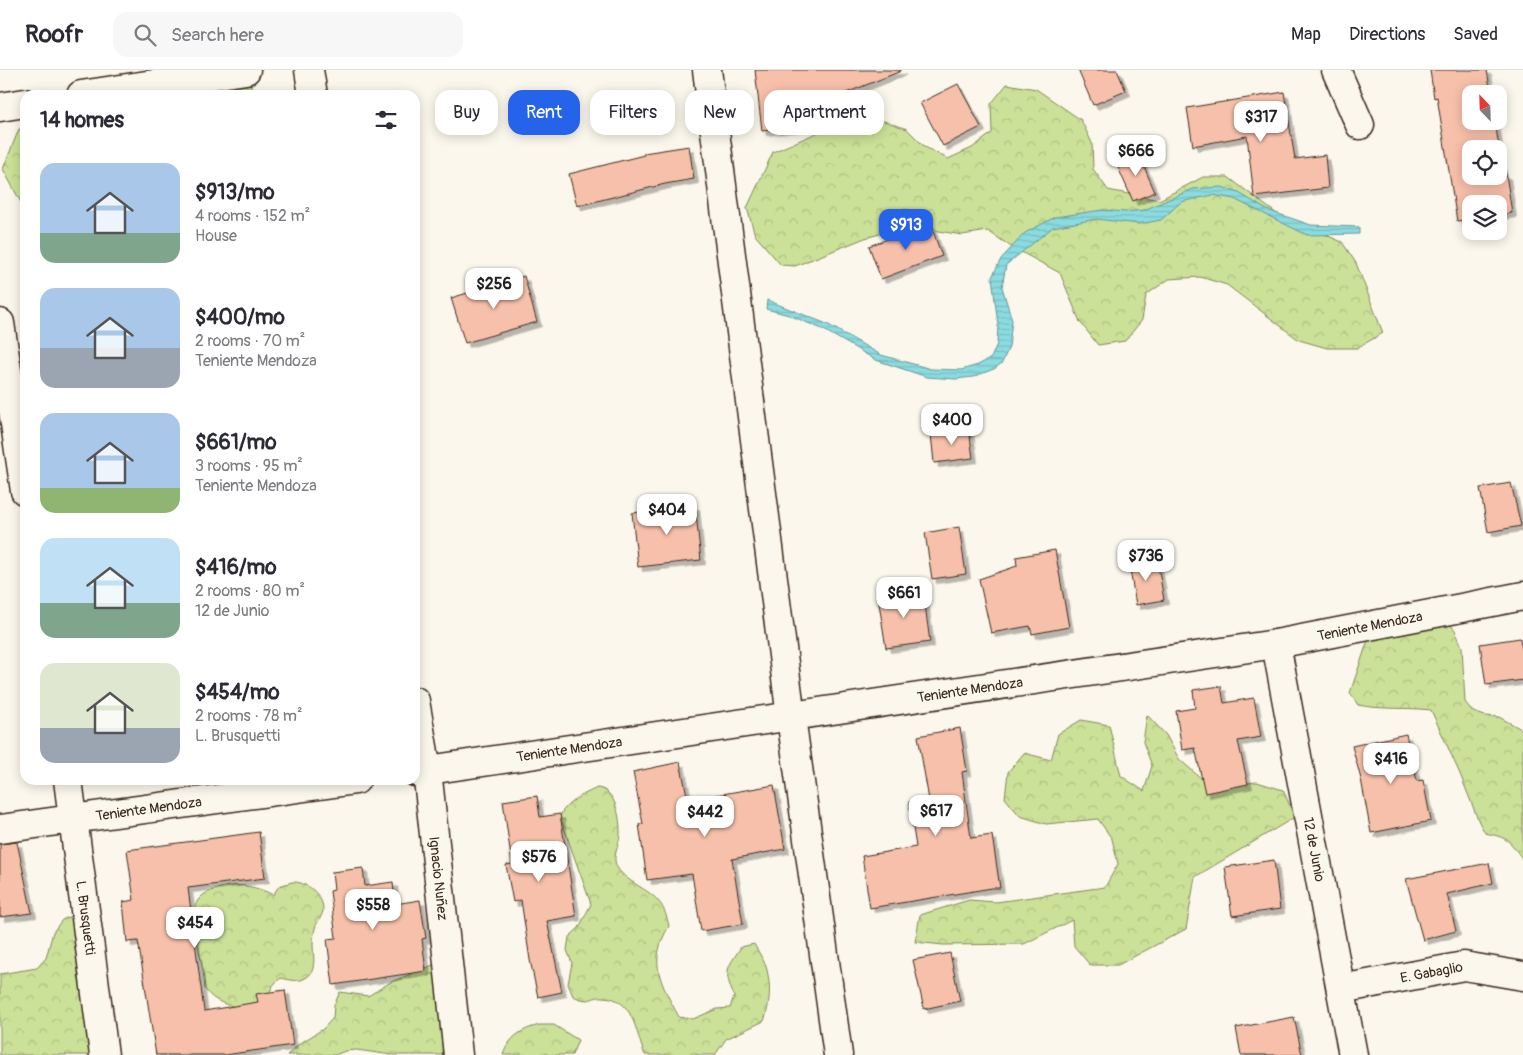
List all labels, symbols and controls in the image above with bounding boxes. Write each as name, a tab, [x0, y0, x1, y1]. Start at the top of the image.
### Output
search box	[113, 12, 463, 57]
text: Roofr	[25, 20, 83, 49]
icon: search	[131, 21, 159, 49]
text: Search here	[171, 23, 264, 47]
text: Map	[1291, 23, 1321, 46]
text: Directions	[1349, 23, 1425, 46]
text: Saved	[1453, 23, 1498, 46]
north arrow	[1462, 85, 1508, 130]
map controls	[1462, 85, 1507, 240]
chip: Buy	[435, 90, 498, 135]
chip: Rent	[508, 90, 580, 135]
chip: Filters	[590, 90, 675, 135]
chip: New	[685, 90, 754, 135]
chip: Apartment	[764, 90, 884, 135]
pin: $317	[1231, 100, 1291, 143]
icon: filters	[372, 106, 400, 134]
text: 14 homes	[40, 107, 124, 134]
text: $317	[1245, 107, 1277, 127]
pin: $666	[1106, 134, 1166, 177]
button: locate	[1462, 140, 1507, 185]
text: $666	[1118, 141, 1154, 161]
text: $913/mo	[195, 179, 275, 206]
icon: home	[80, 183, 140, 243]
button: layers	[1462, 195, 1507, 240]
text: 4 rooms · 152 m²	[195, 206, 310, 226]
pin: $913	[876, 208, 936, 251]
text: $913	[890, 215, 922, 235]
text: House	[195, 226, 237, 246]
pin: $256	[464, 268, 524, 310]
text: $256	[476, 274, 512, 294]
text: $400/mo	[195, 304, 285, 331]
icon: home	[80, 308, 140, 368]
text: 2 rooms · 70 m²	[195, 331, 305, 351]
text: Teniente Mendoza	[195, 351, 317, 371]
pin: $400	[922, 404, 982, 446]
text: $400	[932, 410, 972, 430]
text: $661/mo	[195, 429, 277, 456]
icon: home	[80, 433, 140, 493]
text: 3 rooms · 95 m²	[195, 456, 303, 476]
text: Teniente Mendoza	[195, 476, 317, 496]
pin: $404	[637, 494, 697, 536]
text: $404	[648, 500, 686, 520]
pin: $736	[1116, 540, 1176, 582]
text: $736	[1128, 546, 1164, 566]
text: $416/mo	[195, 554, 276, 581]
icon: home	[80, 558, 140, 618]
pin: $661	[874, 576, 934, 619]
text: 2 rooms · 80 m²	[195, 581, 305, 601]
text: $661	[887, 583, 921, 603]
text: 12 de Junio	[195, 601, 269, 621]
street label: Teniente Mendoza	[1316, 608, 1424, 645]
street label: Teniente Mendoza	[916, 674, 1024, 706]
text: $454/mo	[195, 679, 280, 706]
icon: home	[80, 683, 140, 743]
text: 2 rooms · 78 m²	[195, 706, 302, 726]
text: L. Brusquetti	[195, 726, 280, 746]
street label: Teniente Mendoza	[515, 733, 623, 766]
pin: $416	[1361, 742, 1421, 785]
text: $416	[1374, 749, 1408, 769]
street label: Teniente Mendoza	[95, 793, 203, 825]
pin: $617	[906, 794, 966, 837]
pin: $442	[675, 796, 735, 838]
text: $617	[920, 801, 952, 821]
text: $442	[687, 802, 723, 822]
street label: 12 de Junio	[1300, 816, 1328, 884]
street label: Ignacio Nuñez	[425, 835, 451, 921]
pin: $576	[509, 840, 569, 883]
text: $576	[521, 847, 557, 867]
street label: L. Brusquetti	[72, 880, 99, 956]
pin: $558	[343, 888, 403, 931]
text: $558	[356, 895, 390, 915]
pin: $454	[165, 906, 225, 949]
text: $454	[177, 913, 213, 933]
street label: E. Gabaglio	[1399, 958, 1465, 987]

